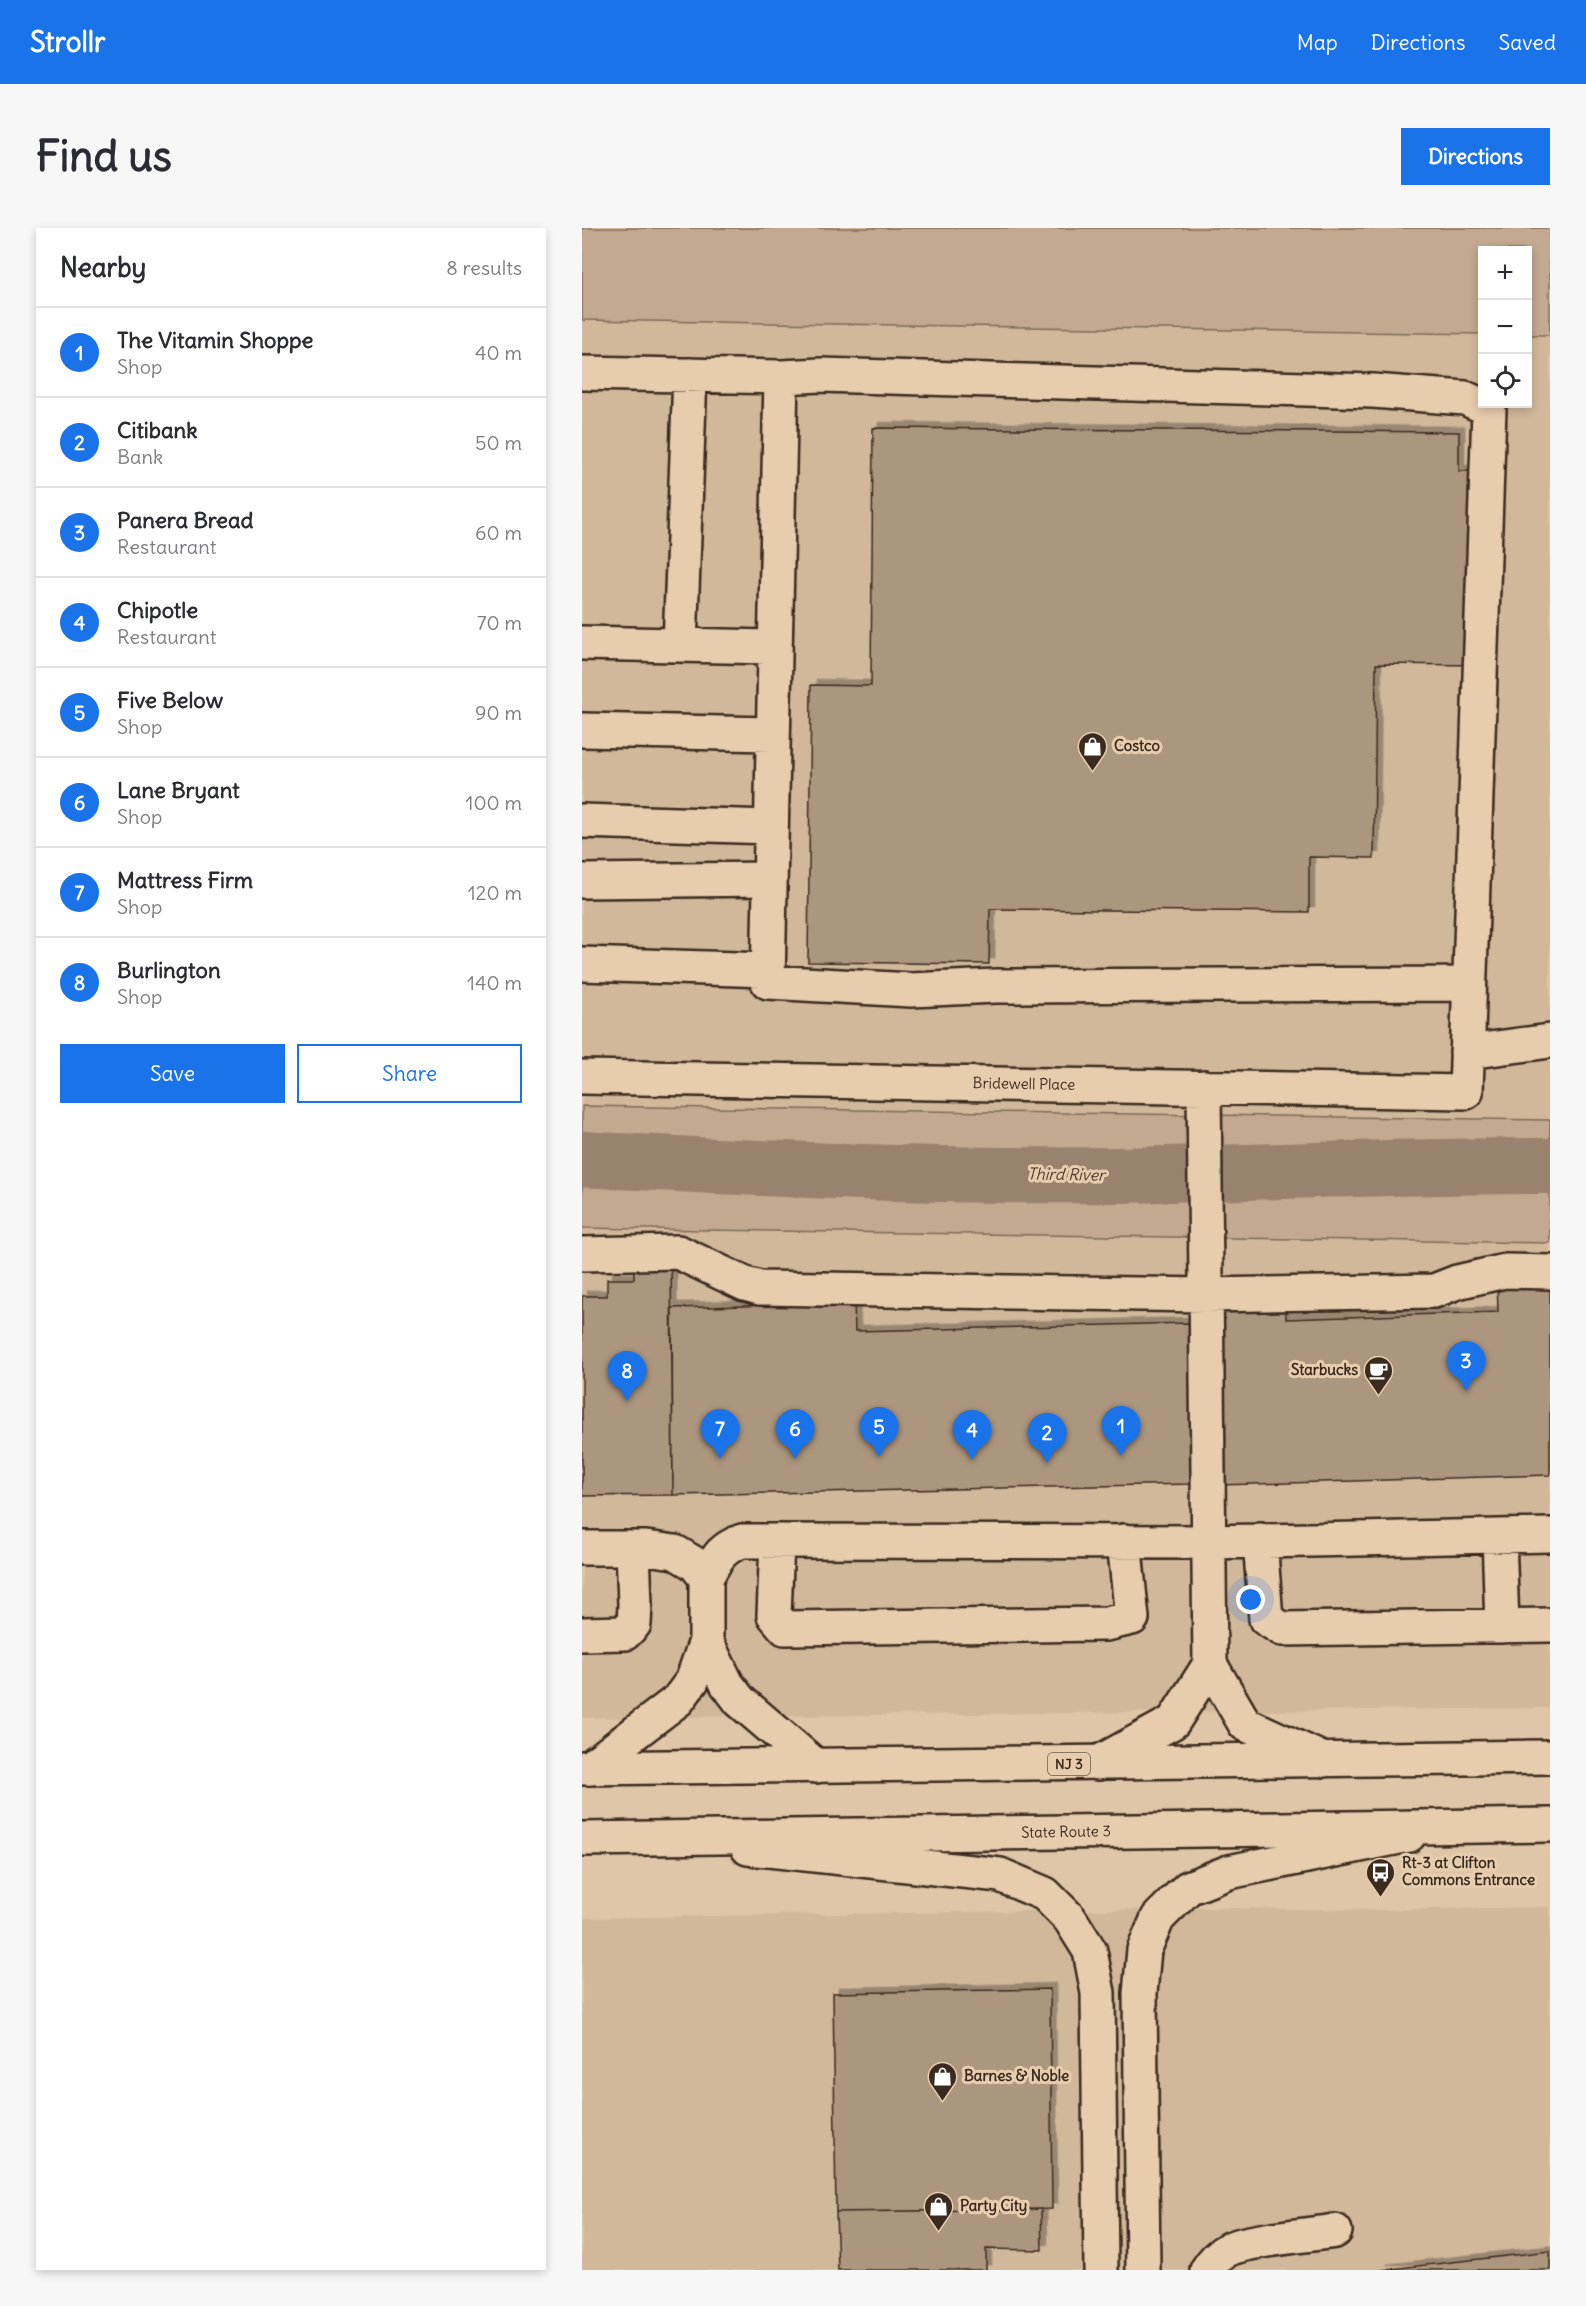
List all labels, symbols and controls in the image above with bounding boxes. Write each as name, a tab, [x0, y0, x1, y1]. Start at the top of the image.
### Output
text: Strollr	[30, 24, 105, 60]
text: Map	[1297, 29, 1338, 56]
text: Directions	[1371, 29, 1465, 56]
text: Saved	[1498, 29, 1556, 56]
button: Directions	[1401, 128, 1550, 185]
text: Find us	[36, 130, 172, 182]
map controls	[1478, 246, 1532, 408]
button: +	[1478, 246, 1532, 300]
text: Nearby	[60, 251, 146, 284]
text: 8 results	[446, 255, 522, 280]
button: −	[1478, 300, 1532, 354]
text: The Vitamin Shoppe	[117, 326, 313, 354]
text: 1	[76, 340, 83, 365]
text: 40 m	[475, 340, 522, 365]
text: Shop	[117, 354, 162, 379]
button: locate	[1478, 354, 1532, 408]
text: Citibank	[117, 416, 197, 444]
text: 2	[74, 430, 85, 455]
text: 50 m	[475, 430, 522, 455]
text: Bank	[117, 444, 163, 469]
text: Panera Bread	[117, 506, 253, 534]
text: 3	[74, 520, 85, 545]
text: 60 m	[475, 520, 522, 545]
text: Restaurant	[117, 534, 216, 559]
text: Chipotle	[117, 596, 198, 624]
text: 4	[74, 610, 85, 635]
text: 70 m	[477, 610, 522, 635]
text: Restaurant	[117, 624, 216, 649]
text: Five Below	[117, 686, 223, 714]
text: 5	[74, 700, 85, 725]
text: 90 m	[475, 700, 522, 725]
text: Shop	[117, 714, 162, 739]
shop icon: Costco	[1077, 730, 1109, 772]
place label: Costco	[1114, 736, 1161, 755]
text: Lane Bryant	[117, 776, 240, 804]
text: 6	[74, 790, 85, 815]
text: 100 m	[465, 790, 522, 815]
text: Shop	[117, 804, 162, 829]
text: Mattress Firm	[117, 866, 253, 894]
text: 7	[75, 880, 84, 905]
text: 120 m	[468, 880, 522, 905]
text: Shop	[117, 894, 162, 919]
text: Burlington	[117, 956, 221, 984]
text: 8	[74, 970, 85, 995]
text: 140 m	[467, 970, 522, 995]
text: Shop	[117, 984, 162, 1009]
button: Save	[60, 1044, 285, 1103]
button: Share	[297, 1044, 522, 1103]
street label: Bridewell Place	[973, 1073, 1075, 1094]
water label: Third River	[1027, 1163, 1107, 1185]
pin: 3	[1446, 1342, 1486, 1391]
pin: 8	[608, 1352, 646, 1401]
cafe icon: Starbucks	[1363, 1354, 1395, 1396]
place label: Starbucks	[1291, 1360, 1358, 1379]
pin: 1	[1102, 1406, 1140, 1456]
pin: 5	[860, 1408, 898, 1457]
pin: 7	[700, 1410, 740, 1459]
pin: 6	[776, 1410, 814, 1459]
pin: 4	[952, 1410, 992, 1460]
pin: 2	[1028, 1414, 1066, 1463]
your location	[1236, 1585, 1265, 1614]
road number: NJ 3	[1048, 1753, 1090, 1775]
street label: State Route 3	[1021, 1821, 1111, 1842]
place label: Rt-3 at Clifton Commons Entrance	[1402, 1853, 1535, 1889]
bus stop icon: Rt-3 at Clifton Commons Entrance	[1365, 1856, 1397, 1898]
shop icon: Barnes & Noble	[927, 2060, 959, 2102]
place label: Barnes & Noble	[964, 2066, 1069, 2085]
shop icon: Party City	[923, 2190, 955, 2232]
place label: Party City	[960, 2196, 1027, 2216]

